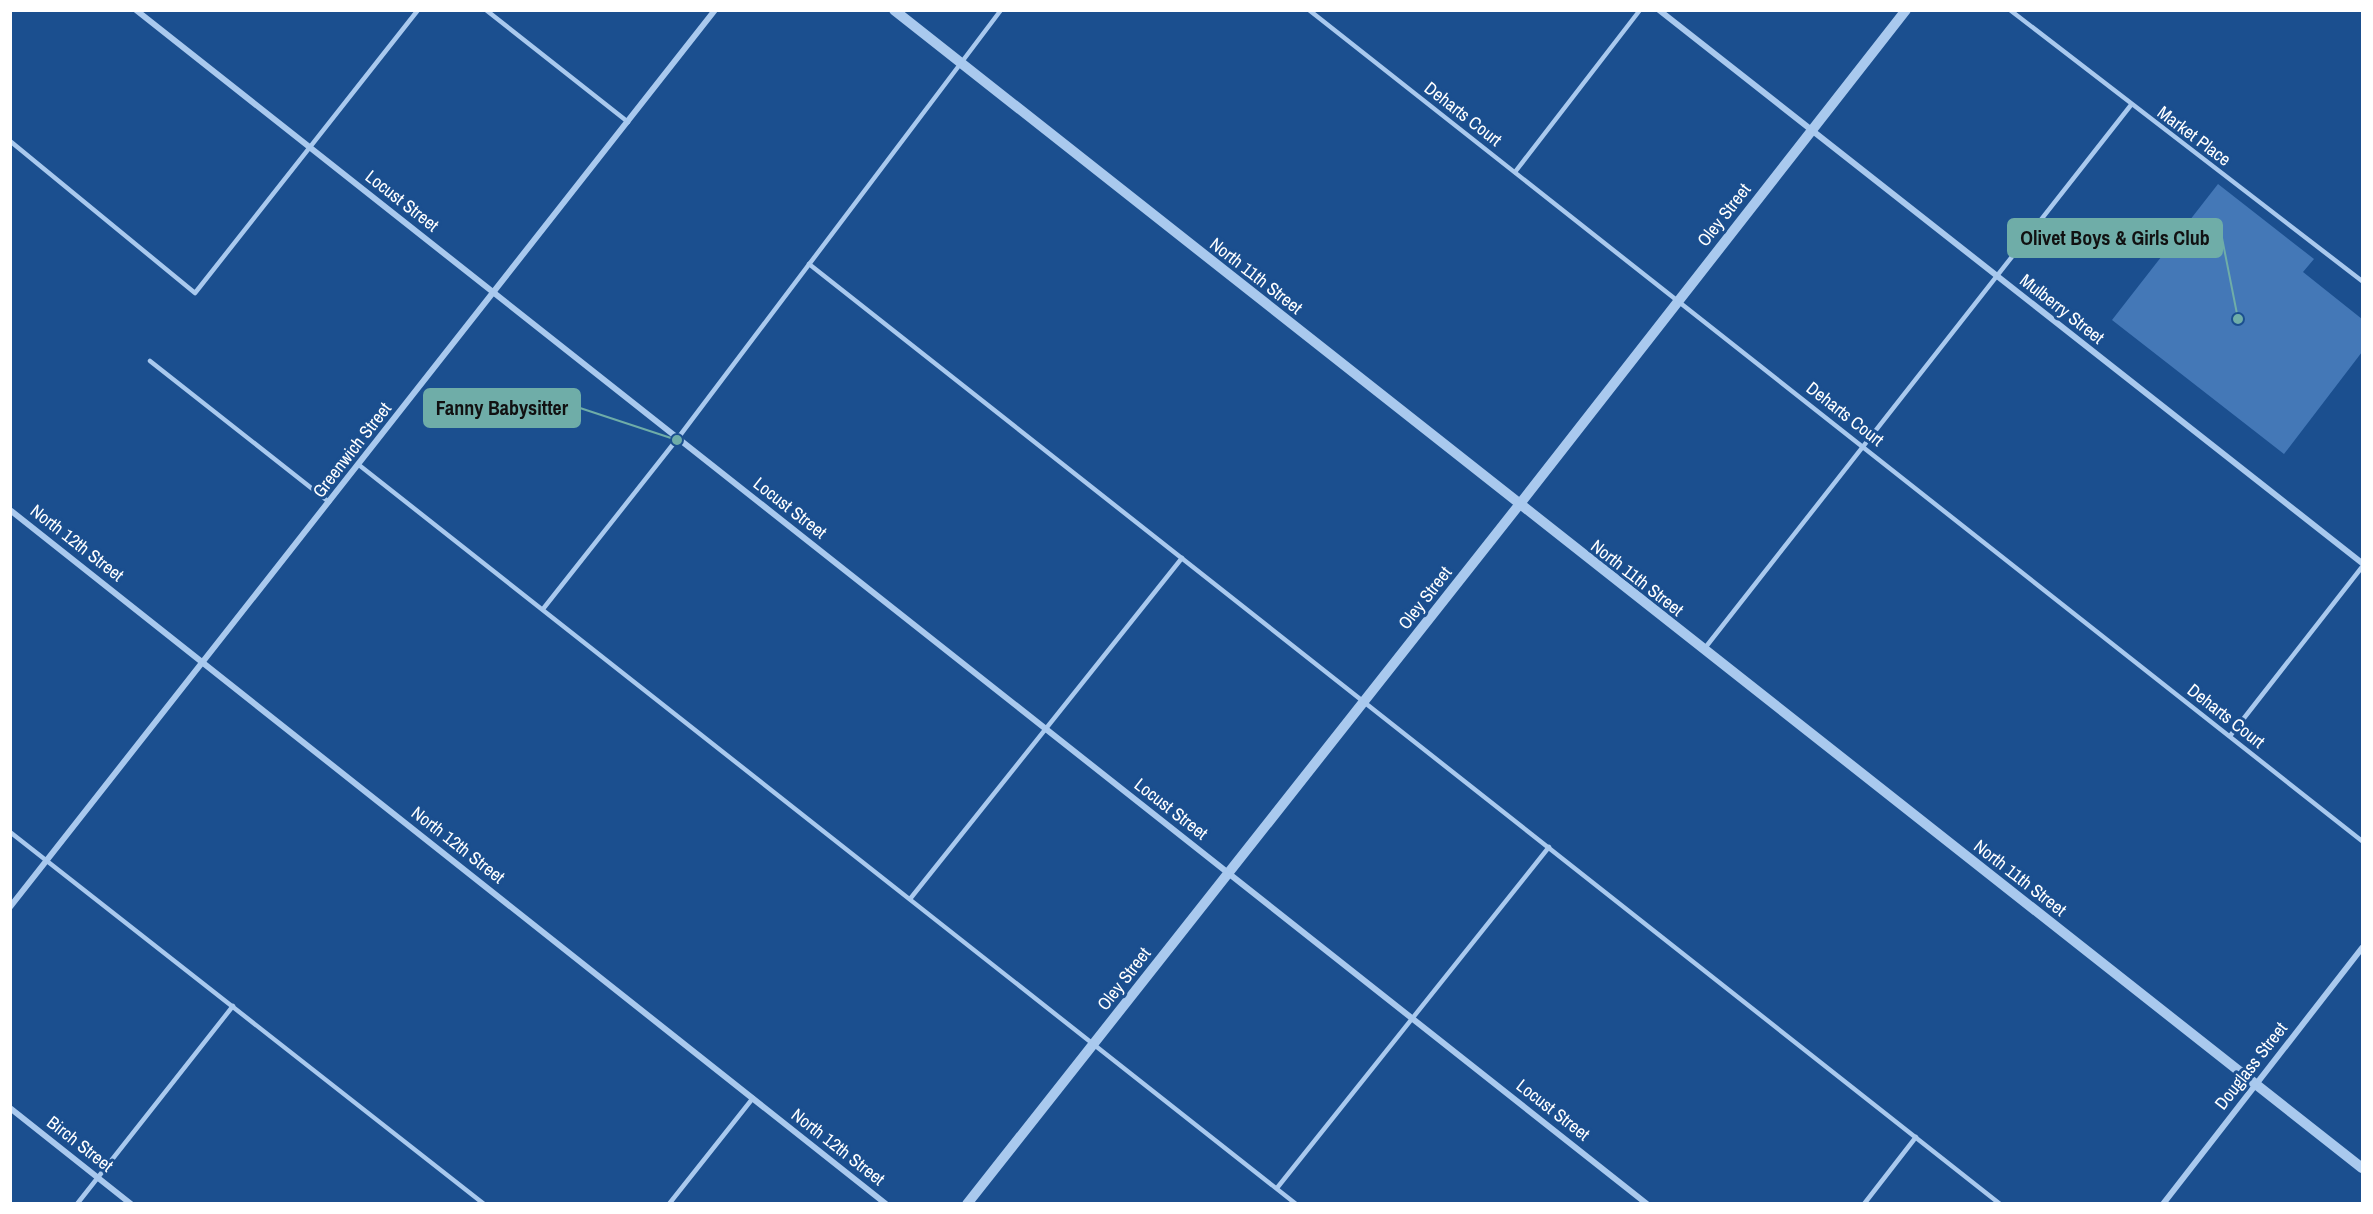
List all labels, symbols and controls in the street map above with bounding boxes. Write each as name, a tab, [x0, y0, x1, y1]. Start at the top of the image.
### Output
street label: Deharts Court	[1419, 75, 1507, 152]
street label: Market Place	[2152, 100, 2236, 172]
street label: Locust Street	[360, 164, 444, 237]
street label: Oley Street	[1691, 178, 1756, 251]
callout: Olivet Boys & Girls Club	[2008, 219, 2222, 257]
text: Olivet Boys & Girls Club	[2020, 224, 2210, 251]
street label: North 11th Street	[1205, 231, 1308, 320]
street label: Mulberry Street	[2015, 268, 2110, 350]
street label: Deharts Court	[1801, 375, 1889, 452]
callout: Fanny Babysitter	[424, 389, 580, 427]
text: Fanny Babysitter	[436, 394, 569, 421]
street label: Greenwich Street	[306, 397, 397, 503]
street label: Locust Street	[748, 471, 832, 544]
street label: North 12th Street	[25, 498, 129, 587]
street label: North 11th Street	[1586, 533, 1689, 622]
street label: Oley Street	[1392, 561, 1457, 634]
street label: Deharts Court	[2182, 677, 2270, 754]
street label: Locust Street	[1129, 772, 1213, 845]
street label: North 12th Street	[406, 800, 510, 889]
street label: North 11th Street	[1969, 833, 2072, 922]
street label: Oley Street	[1091, 942, 1156, 1015]
street label: Douglass Street	[2208, 1017, 2293, 1115]
street label: Locust Street	[1511, 1073, 1595, 1146]
street label: North 12th Street	[786, 1102, 890, 1191]
street label: Birch Street	[42, 1110, 119, 1177]

